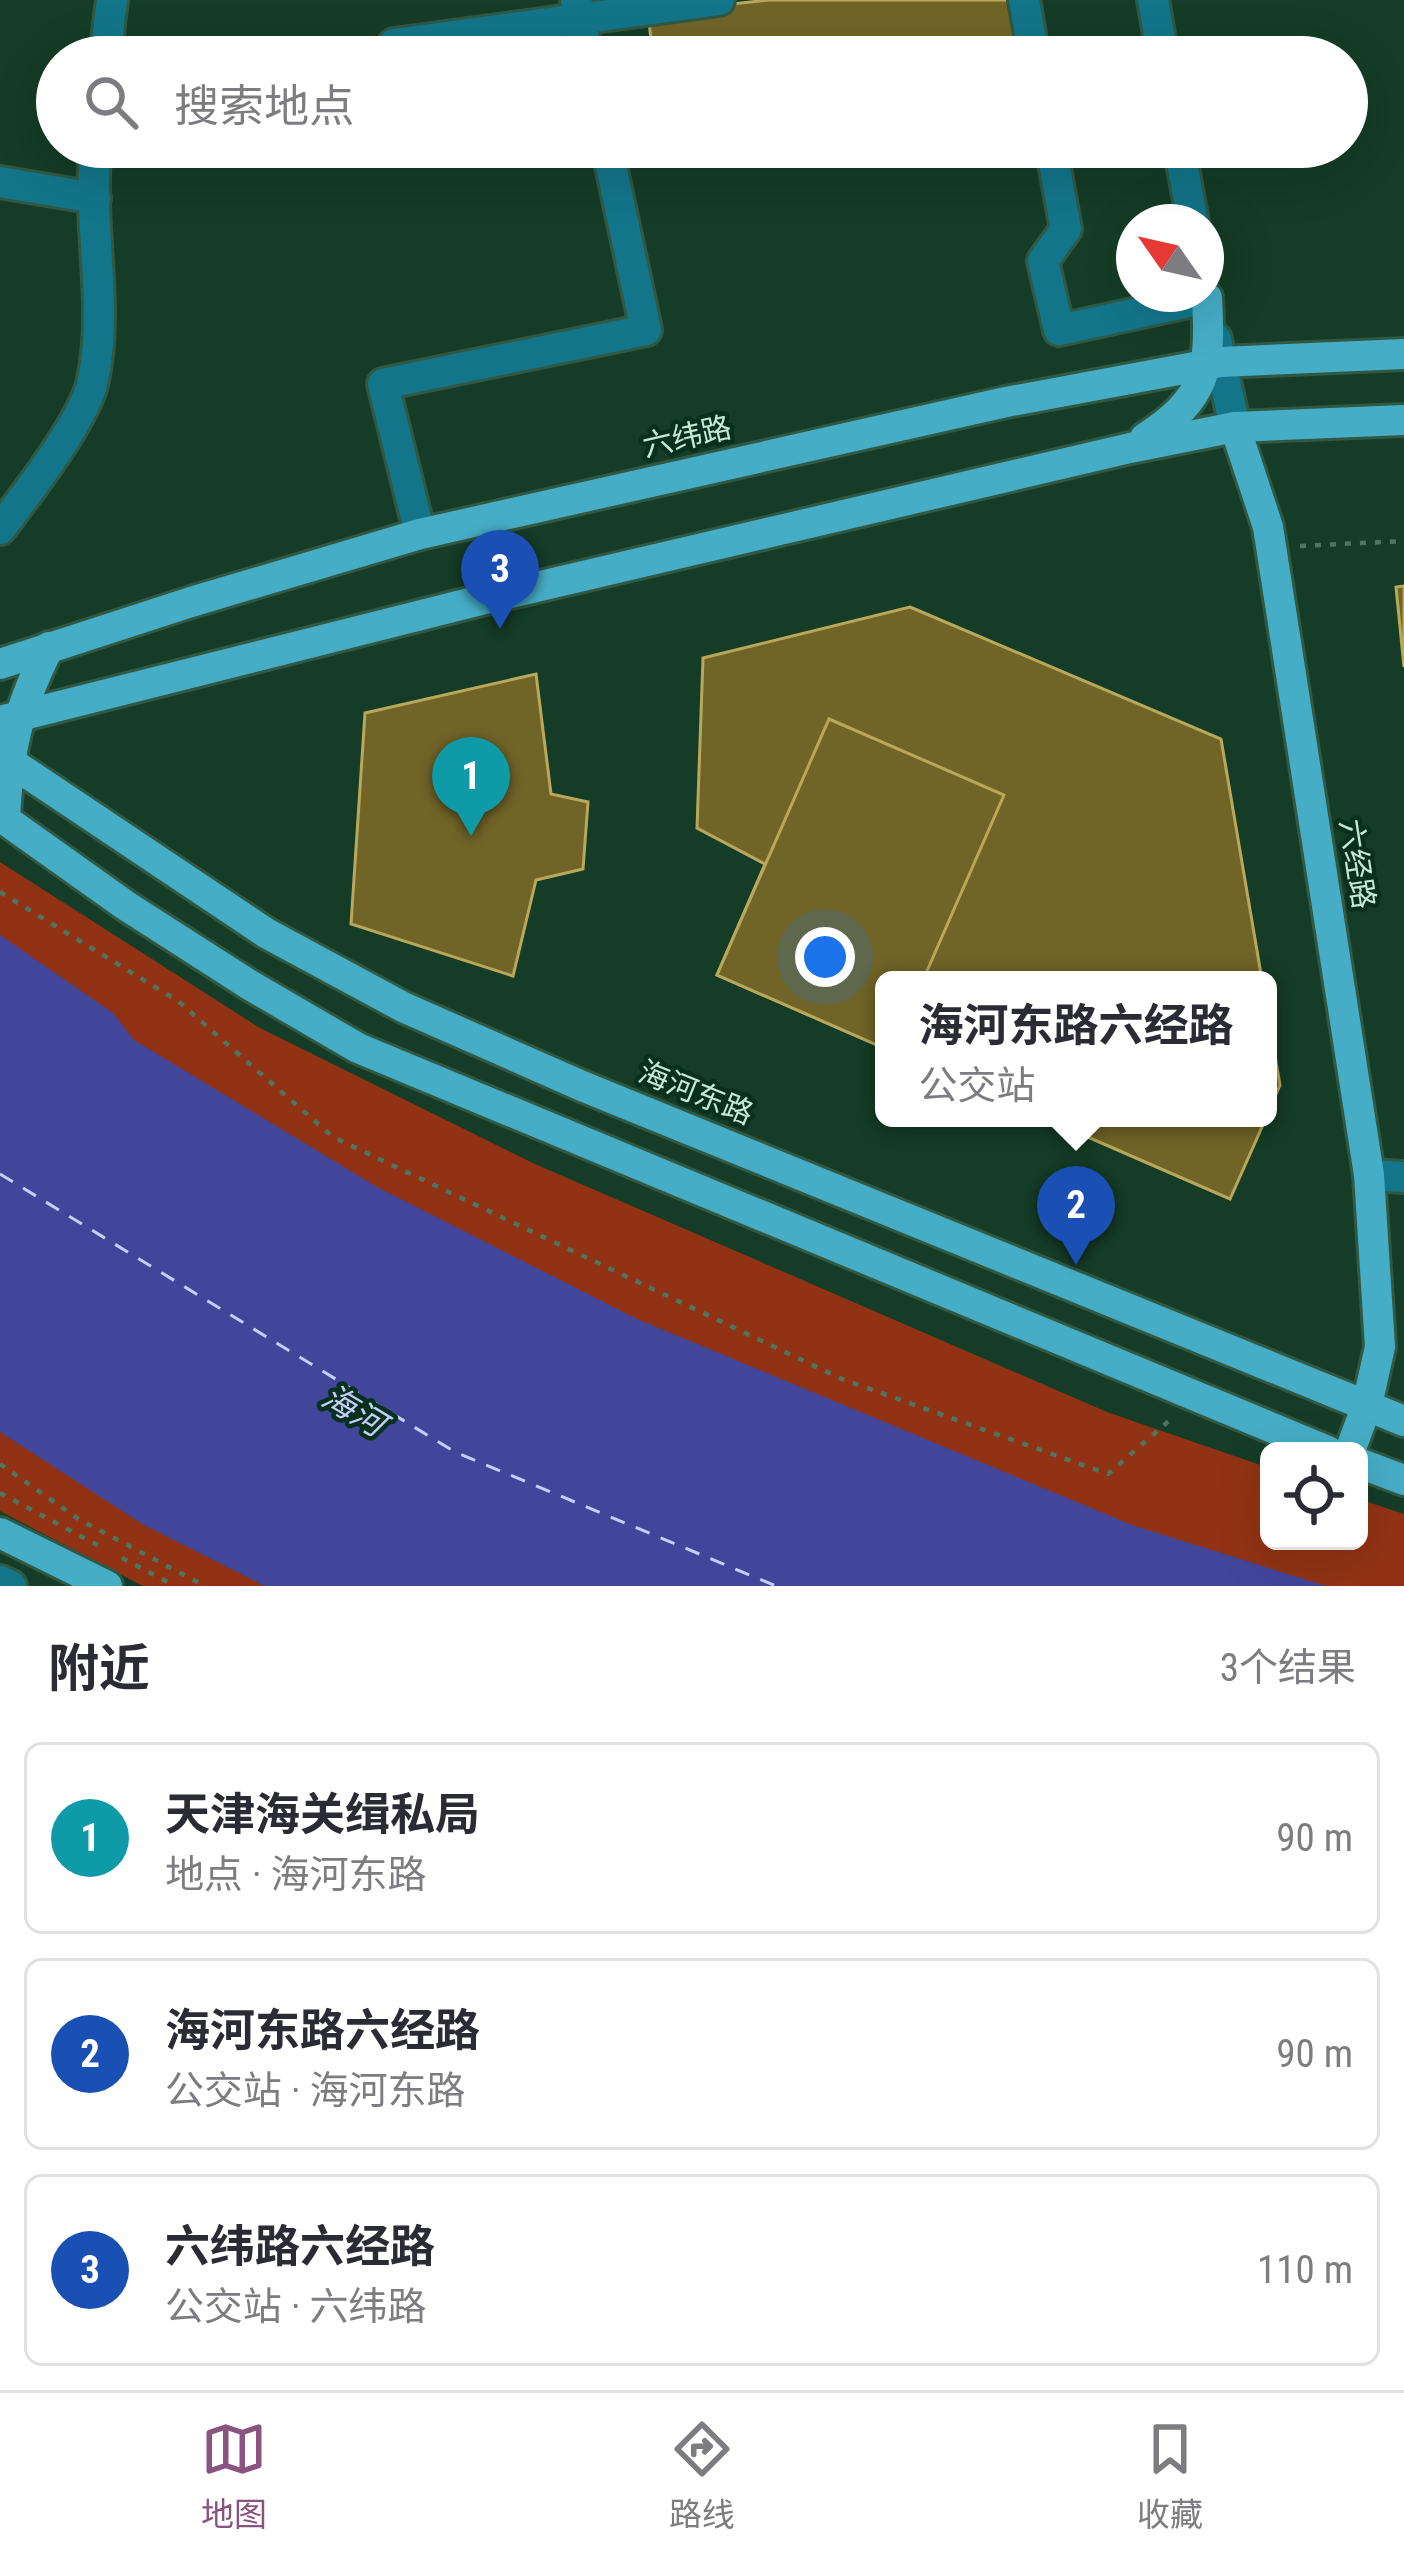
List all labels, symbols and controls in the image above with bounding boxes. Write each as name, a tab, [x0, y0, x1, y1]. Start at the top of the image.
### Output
search box	[36, 36, 1368, 168]
icon: search	[78, 69, 144, 135]
text: 搜索地点	[174, 80, 354, 133]
north arrow	[1116, 204, 1224, 312]
street label: 六纬路	[639, 409, 735, 464]
pin: 3	[461, 530, 539, 629]
pin: 1	[432, 737, 510, 836]
street label: 六经路	[1333, 817, 1382, 911]
your location	[795, 927, 855, 987]
popup	[875, 971, 1277, 1127]
text: 海河东路六经路	[918, 999, 1234, 1052]
street label: 海河东路	[634, 1054, 758, 1131]
text: 公交站	[918, 1063, 1036, 1109]
pin: 2	[1037, 1166, 1115, 1265]
water label: 海河	[315, 1377, 397, 1447]
map controls	[1260, 1442, 1368, 1550]
button: locate	[1260, 1442, 1368, 1550]
text: 附近	[48, 1639, 150, 1698]
text: 3个结果	[1220, 1645, 1356, 1691]
text: 天津海关缉私局	[165, 1788, 480, 1841]
text: 1	[80, 1815, 100, 1861]
text: 90 m	[1276, 1815, 1353, 1861]
text: 地点 · 海河东路	[165, 1852, 426, 1898]
text: 海河东路六经路	[165, 2004, 480, 2057]
text: 2	[80, 2031, 100, 2077]
text: 90 m	[1276, 2031, 1353, 2077]
text: 公交站 · 海河东路	[165, 2068, 465, 2114]
text: 六纬路六经路	[165, 2220, 435, 2273]
text: 3	[80, 2247, 100, 2293]
text: 110 m	[1257, 2247, 1353, 2293]
text: 公交站 · 六纬路	[165, 2284, 426, 2330]
tab: 地图	[201, 2416, 267, 2536]
tab: 路线	[669, 2416, 735, 2536]
tab: 收藏	[1137, 2416, 1203, 2536]

